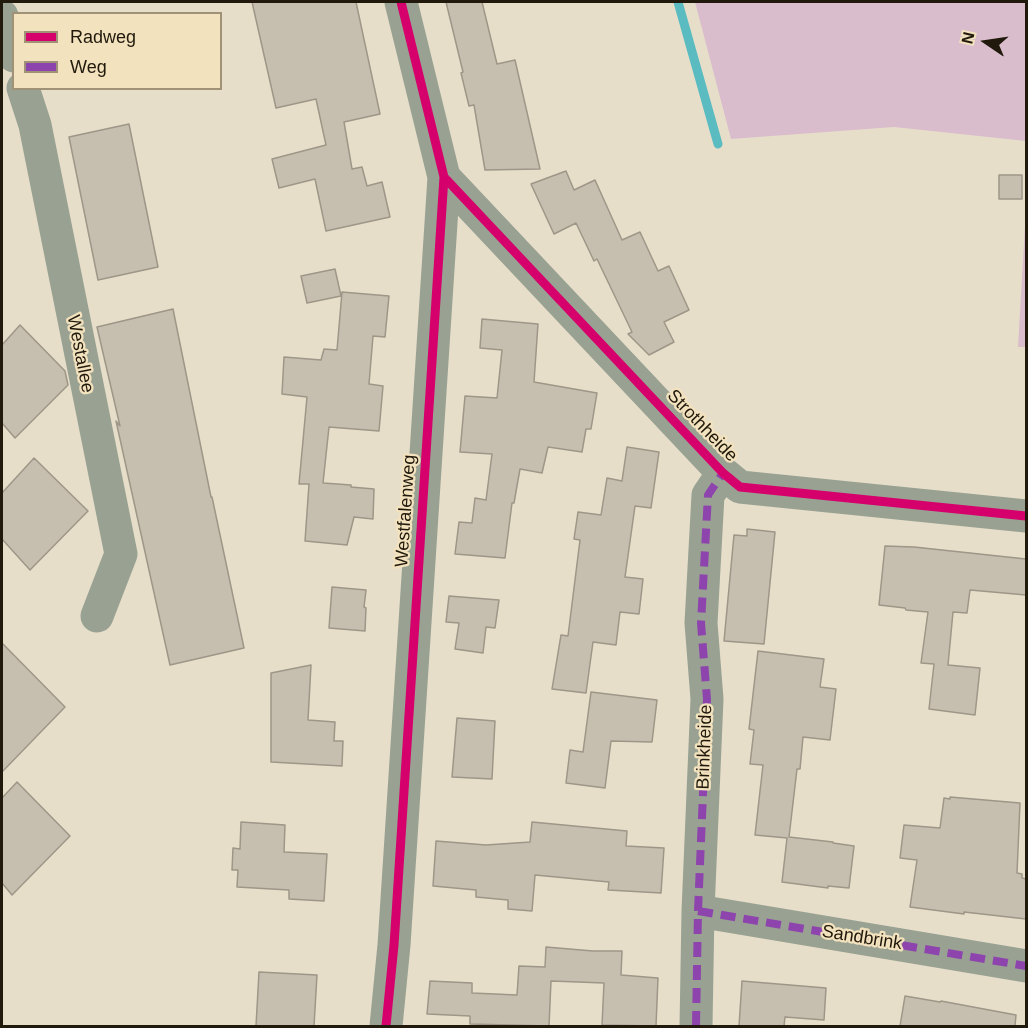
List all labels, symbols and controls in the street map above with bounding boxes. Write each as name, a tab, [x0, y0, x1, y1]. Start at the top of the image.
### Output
legend	[12, 12, 222, 90]
north arrow	[956, 12, 1016, 72]
text: Radweg	[70, 27, 136, 47]
text: N	[958, 30, 978, 45]
text: Weg	[70, 57, 107, 77]
street label: Westallee	[62, 313, 98, 395]
street label: Strothheide	[662, 385, 742, 467]
street label: Westfalenweg	[391, 454, 421, 568]
street label: Brinkheide	[693, 704, 717, 790]
street label: Sandbrink	[820, 921, 904, 955]

